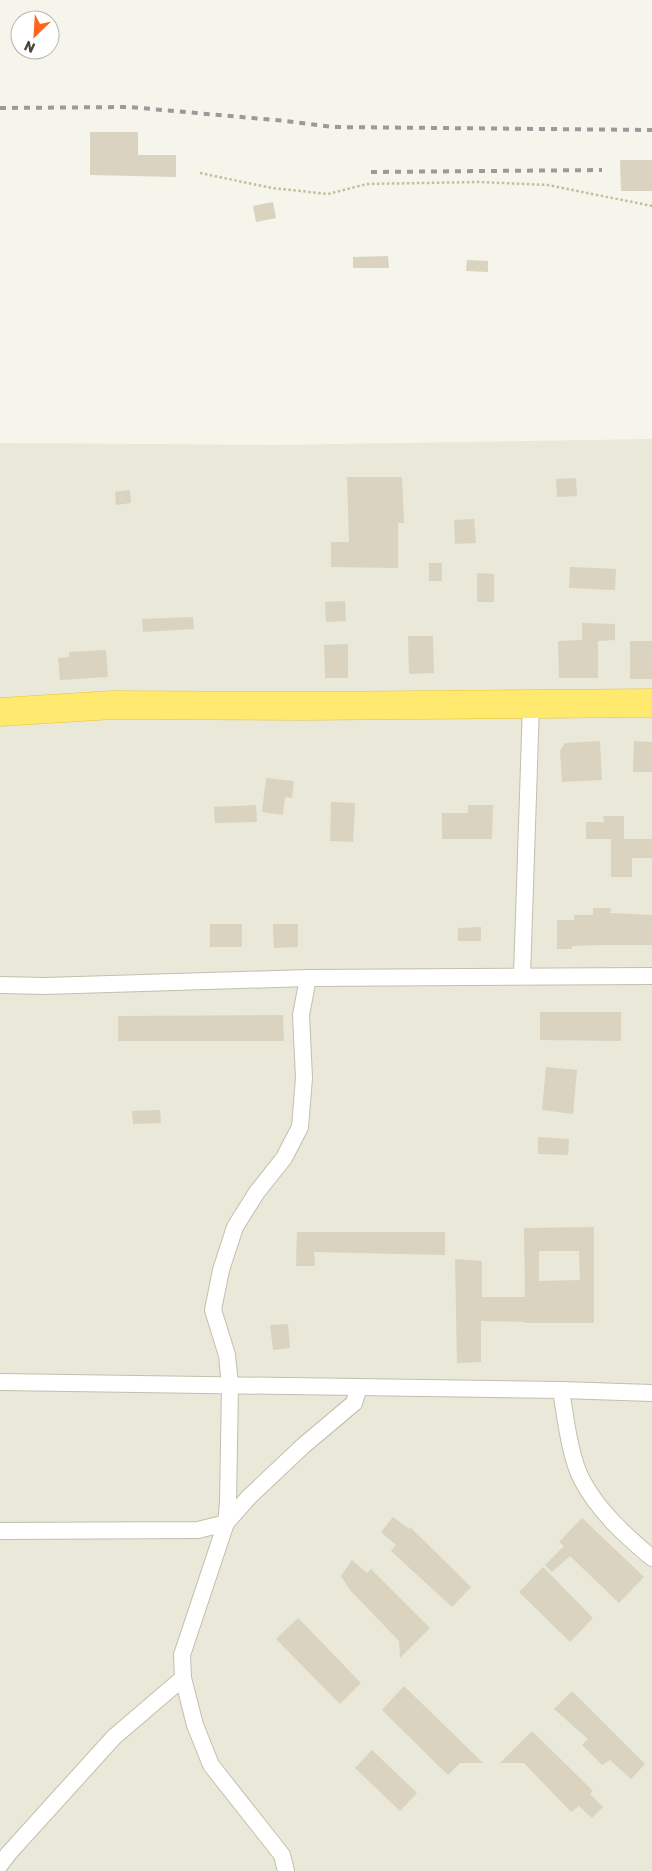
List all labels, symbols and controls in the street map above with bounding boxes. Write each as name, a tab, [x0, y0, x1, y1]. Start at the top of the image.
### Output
north arrow	[10, 10, 60, 60]
text: N	[22, 36, 38, 56]

